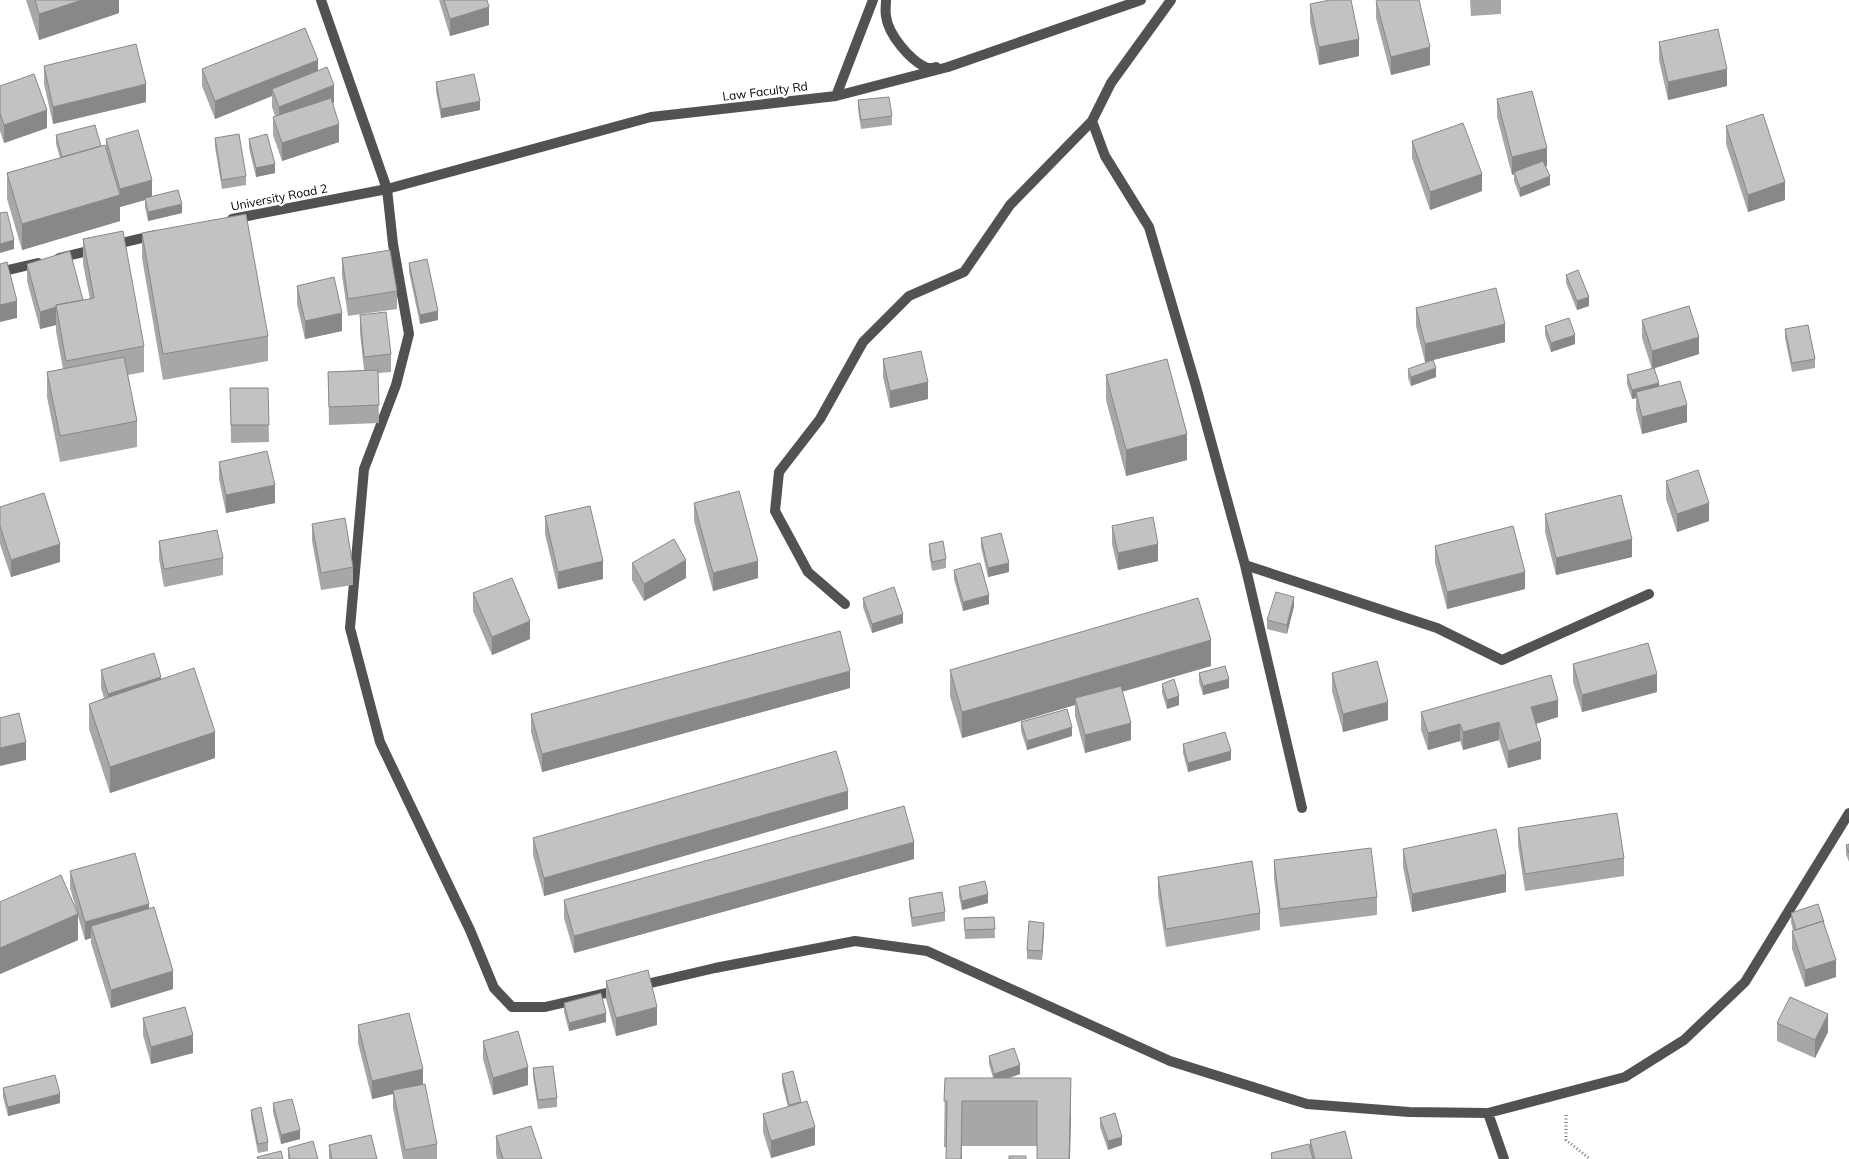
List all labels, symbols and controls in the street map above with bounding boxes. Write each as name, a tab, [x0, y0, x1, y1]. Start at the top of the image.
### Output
street label: Law Faculty Rd	[721, 78, 809, 104]
street label: University Road 2	[229, 180, 329, 214]

